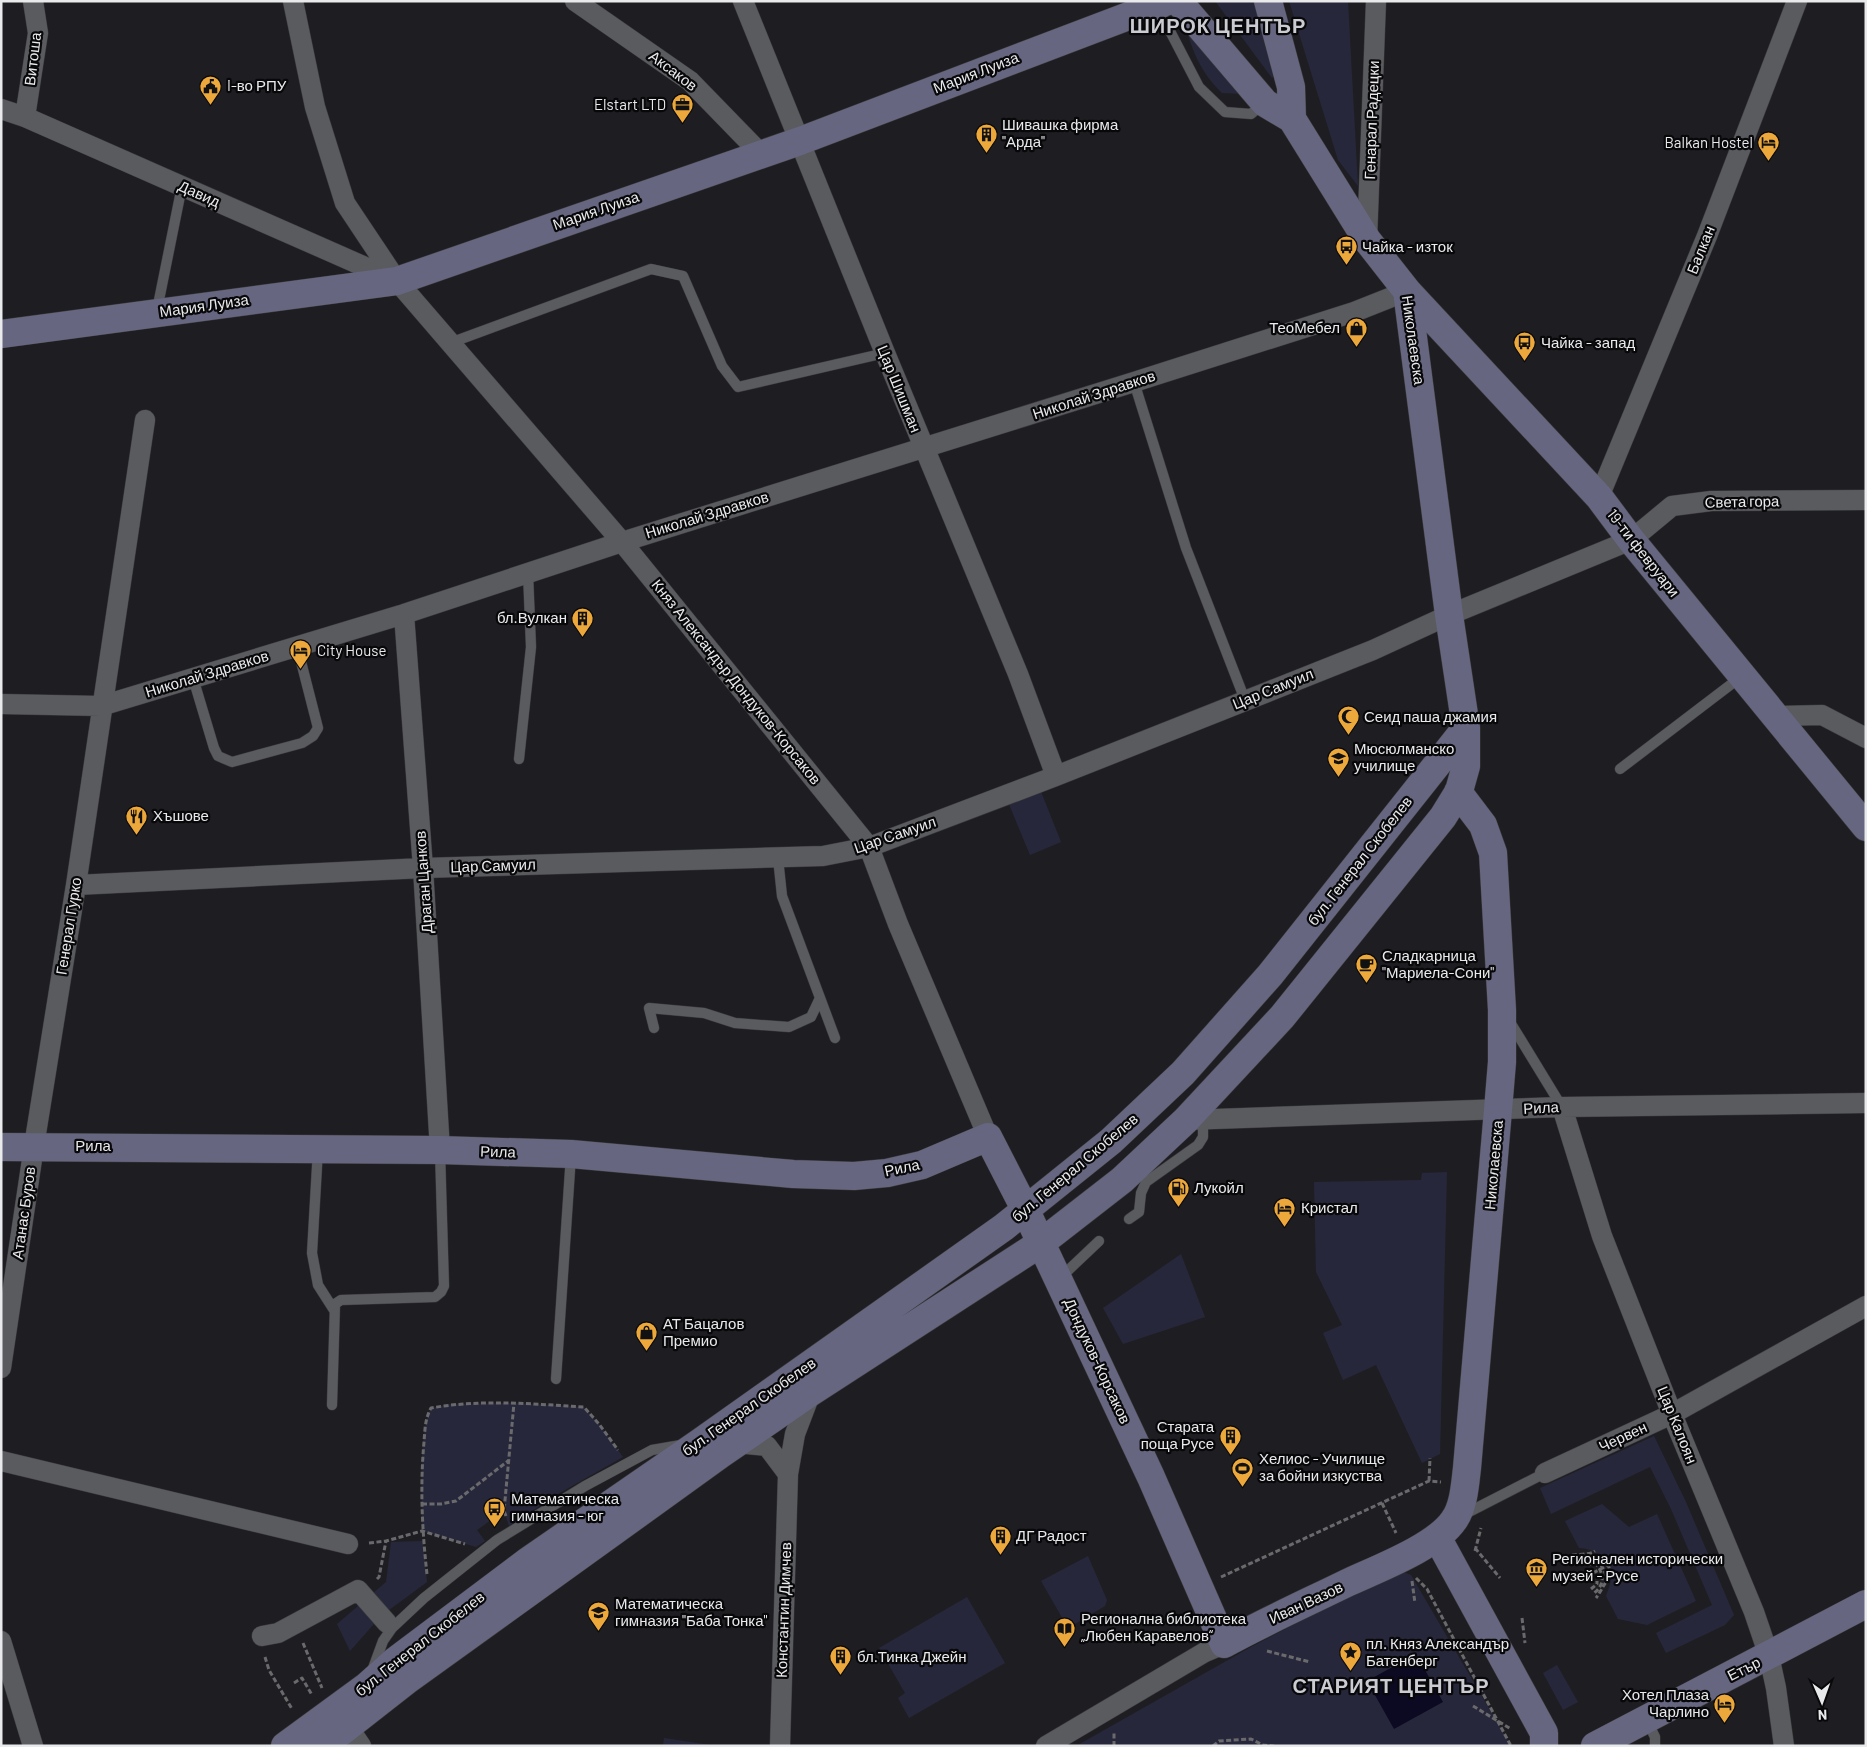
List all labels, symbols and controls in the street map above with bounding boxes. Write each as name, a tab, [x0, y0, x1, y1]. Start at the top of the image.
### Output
district label: ШИРОК ЦЕНТЪР	[1130, 13, 1306, 37]
street label: Витоша	[20, 30, 44, 87]
street label: Аксаков	[646, 46, 701, 94]
street label: Мария Луиза	[930, 47, 1021, 97]
street label: Генарал Радецки	[1360, 60, 1382, 180]
public building icon: I-во РПУ	[199, 74, 223, 105]
place label: I-во РПУ	[227, 76, 287, 94]
office icon: Elstart LTD	[670, 93, 694, 124]
place label: Elstart LTD	[594, 95, 666, 113]
place label: Шивашка фирма ''Арда''	[1002, 115, 1119, 150]
building icon: Шивашка фирма ''Арда''	[974, 122, 998, 153]
hotel icon: Balkan Hostel	[1757, 131, 1781, 162]
place label: Balkan Hostel	[1665, 133, 1753, 151]
street label: Давид	[176, 176, 223, 210]
street label: Мария Луиза	[550, 187, 642, 233]
street label: Балкан	[1682, 223, 1718, 276]
bus stop icon: Чайка - изток	[1334, 235, 1358, 266]
place label: Чайка - изток	[1362, 237, 1453, 255]
street label: Мария Луиза	[158, 290, 250, 320]
street label: Николаевска	[1399, 294, 1429, 386]
shop icon: ТеоМебел	[1344, 316, 1368, 347]
place label: ТеоМебел	[1269, 318, 1340, 336]
bus stop icon: Чайка - запад	[1513, 331, 1537, 362]
place label: Чайка - запад	[1541, 333, 1636, 351]
street label: Цар Шишман	[874, 343, 926, 435]
street label: Николай Здравков	[1030, 366, 1157, 422]
street label: Николай Здравков	[643, 487, 771, 541]
street label: Света гора	[1704, 491, 1780, 511]
street label: 19-ти февруари	[1604, 505, 1684, 600]
street label: Княз Александър Дондуков-Корсаков	[648, 575, 825, 788]
building icon: бл.Вулкан	[571, 606, 595, 637]
place label: бл.Вулкан	[497, 608, 567, 626]
hotel icon: City House	[289, 639, 313, 670]
place label: City House	[317, 641, 387, 659]
street label: Николай Здравков	[143, 646, 271, 700]
street label: Цар Самуил	[1230, 664, 1316, 712]
mosque icon: Сеид паша джамия	[1336, 705, 1360, 736]
place label: Сеид паша джамия	[1364, 707, 1497, 725]
place label: Мюсюлманско училище	[1354, 739, 1454, 774]
school or university icon: Мюсюлманско училище	[1326, 746, 1350, 777]
street label: бул. Генерал Скобелев	[1303, 792, 1415, 929]
restaurant icon: Хъшове	[125, 804, 149, 835]
place label: Хъшове	[153, 806, 209, 824]
street label: Цар Самуил	[851, 812, 938, 856]
street label: Драган Цанков	[410, 830, 436, 934]
street label: Цар Самуил	[450, 855, 536, 875]
street label: Генерал Гурко	[51, 876, 85, 976]
place label: Сладкарница "Мариела-Сони"	[1382, 946, 1494, 981]
cafe icon: Сладкарница "Мариела-Сони"	[1354, 953, 1378, 984]
street label: Рила	[1523, 1097, 1560, 1117]
street label: бул. Генерал Скобелев	[1008, 1109, 1141, 1225]
street label: Николаевска	[1480, 1119, 1506, 1210]
street label: Рила	[75, 1136, 111, 1154]
street label: Рила	[480, 1141, 517, 1161]
street label: Рила	[883, 1154, 922, 1180]
street label: Атанас Буров	[8, 1165, 38, 1260]
fuel station icon: Лукойл	[1166, 1176, 1190, 1207]
place label: Лукойл	[1194, 1178, 1244, 1196]
hotel icon: Кристал	[1273, 1196, 1297, 1227]
place label: Кристал	[1301, 1198, 1358, 1216]
street label: Дондуков-Корсаков	[1061, 1295, 1135, 1426]
place label: АТ Бацалов Премио	[663, 1314, 744, 1349]
shop icon: АТ Бацалов Премио	[635, 1321, 659, 1352]
street label: бул. Генерал Скобелев	[678, 1353, 819, 1459]
street label: Цар Калоян	[1654, 1383, 1702, 1466]
place label: Старата поща Русе	[1141, 1417, 1215, 1452]
street label: Червен	[1596, 1417, 1650, 1455]
building icon: Старата поща Русе	[1218, 1424, 1242, 1455]
place label: Хелиос - Училище за бойни изкуства	[1259, 1449, 1385, 1484]
sports icon: Хелиос - Училище за бойни изкуства	[1231, 1456, 1255, 1487]
place label: Математическа гимназия - юг	[511, 1489, 620, 1524]
bus stop icon: Математическа гимназия - юг	[483, 1496, 507, 1527]
building icon: ДГ Радост	[988, 1524, 1012, 1555]
place label: ДГ Радост	[1016, 1526, 1087, 1544]
street label: Константин Димчев	[772, 1542, 794, 1678]
place label: Регионален исторически музей - Русе	[1552, 1549, 1723, 1584]
museum icon: Регионален исторически музей - Русе	[1524, 1556, 1548, 1587]
street label: Иван Вазов	[1266, 1577, 1345, 1627]
street label: бул. Генерал Скобелев	[351, 1587, 488, 1699]
place label: Математическа гимназия "Баба Тонка"	[615, 1594, 768, 1629]
school or university icon: Математическа гимназия "Баба Тонка"	[587, 1601, 611, 1632]
place label: Регионална библиотека „Любен Каравелов“	[1081, 1609, 1247, 1644]
library icon: Регионална библиотека „Любен Каравелов“	[1053, 1616, 1077, 1647]
place label: пл. Княз Александър Батенберг	[1366, 1634, 1509, 1669]
place icon: пл. Княз Александър Батенберг	[1338, 1641, 1362, 1672]
building icon: бл.Тинка Джейн	[829, 1645, 853, 1676]
place label: бл.Тинка Джейн	[857, 1647, 966, 1665]
street label: Етър	[1724, 1652, 1763, 1684]
district label: СТАРИЯТ ЦЕНТЪР	[1293, 1673, 1490, 1697]
north arrow	[1797, 1677, 1847, 1727]
place label: Хотел Плаза Чарлино	[1622, 1685, 1710, 1720]
hotel icon: Хотел Плаза Чарлино	[1713, 1692, 1737, 1723]
text: N	[1818, 1707, 1827, 1724]

